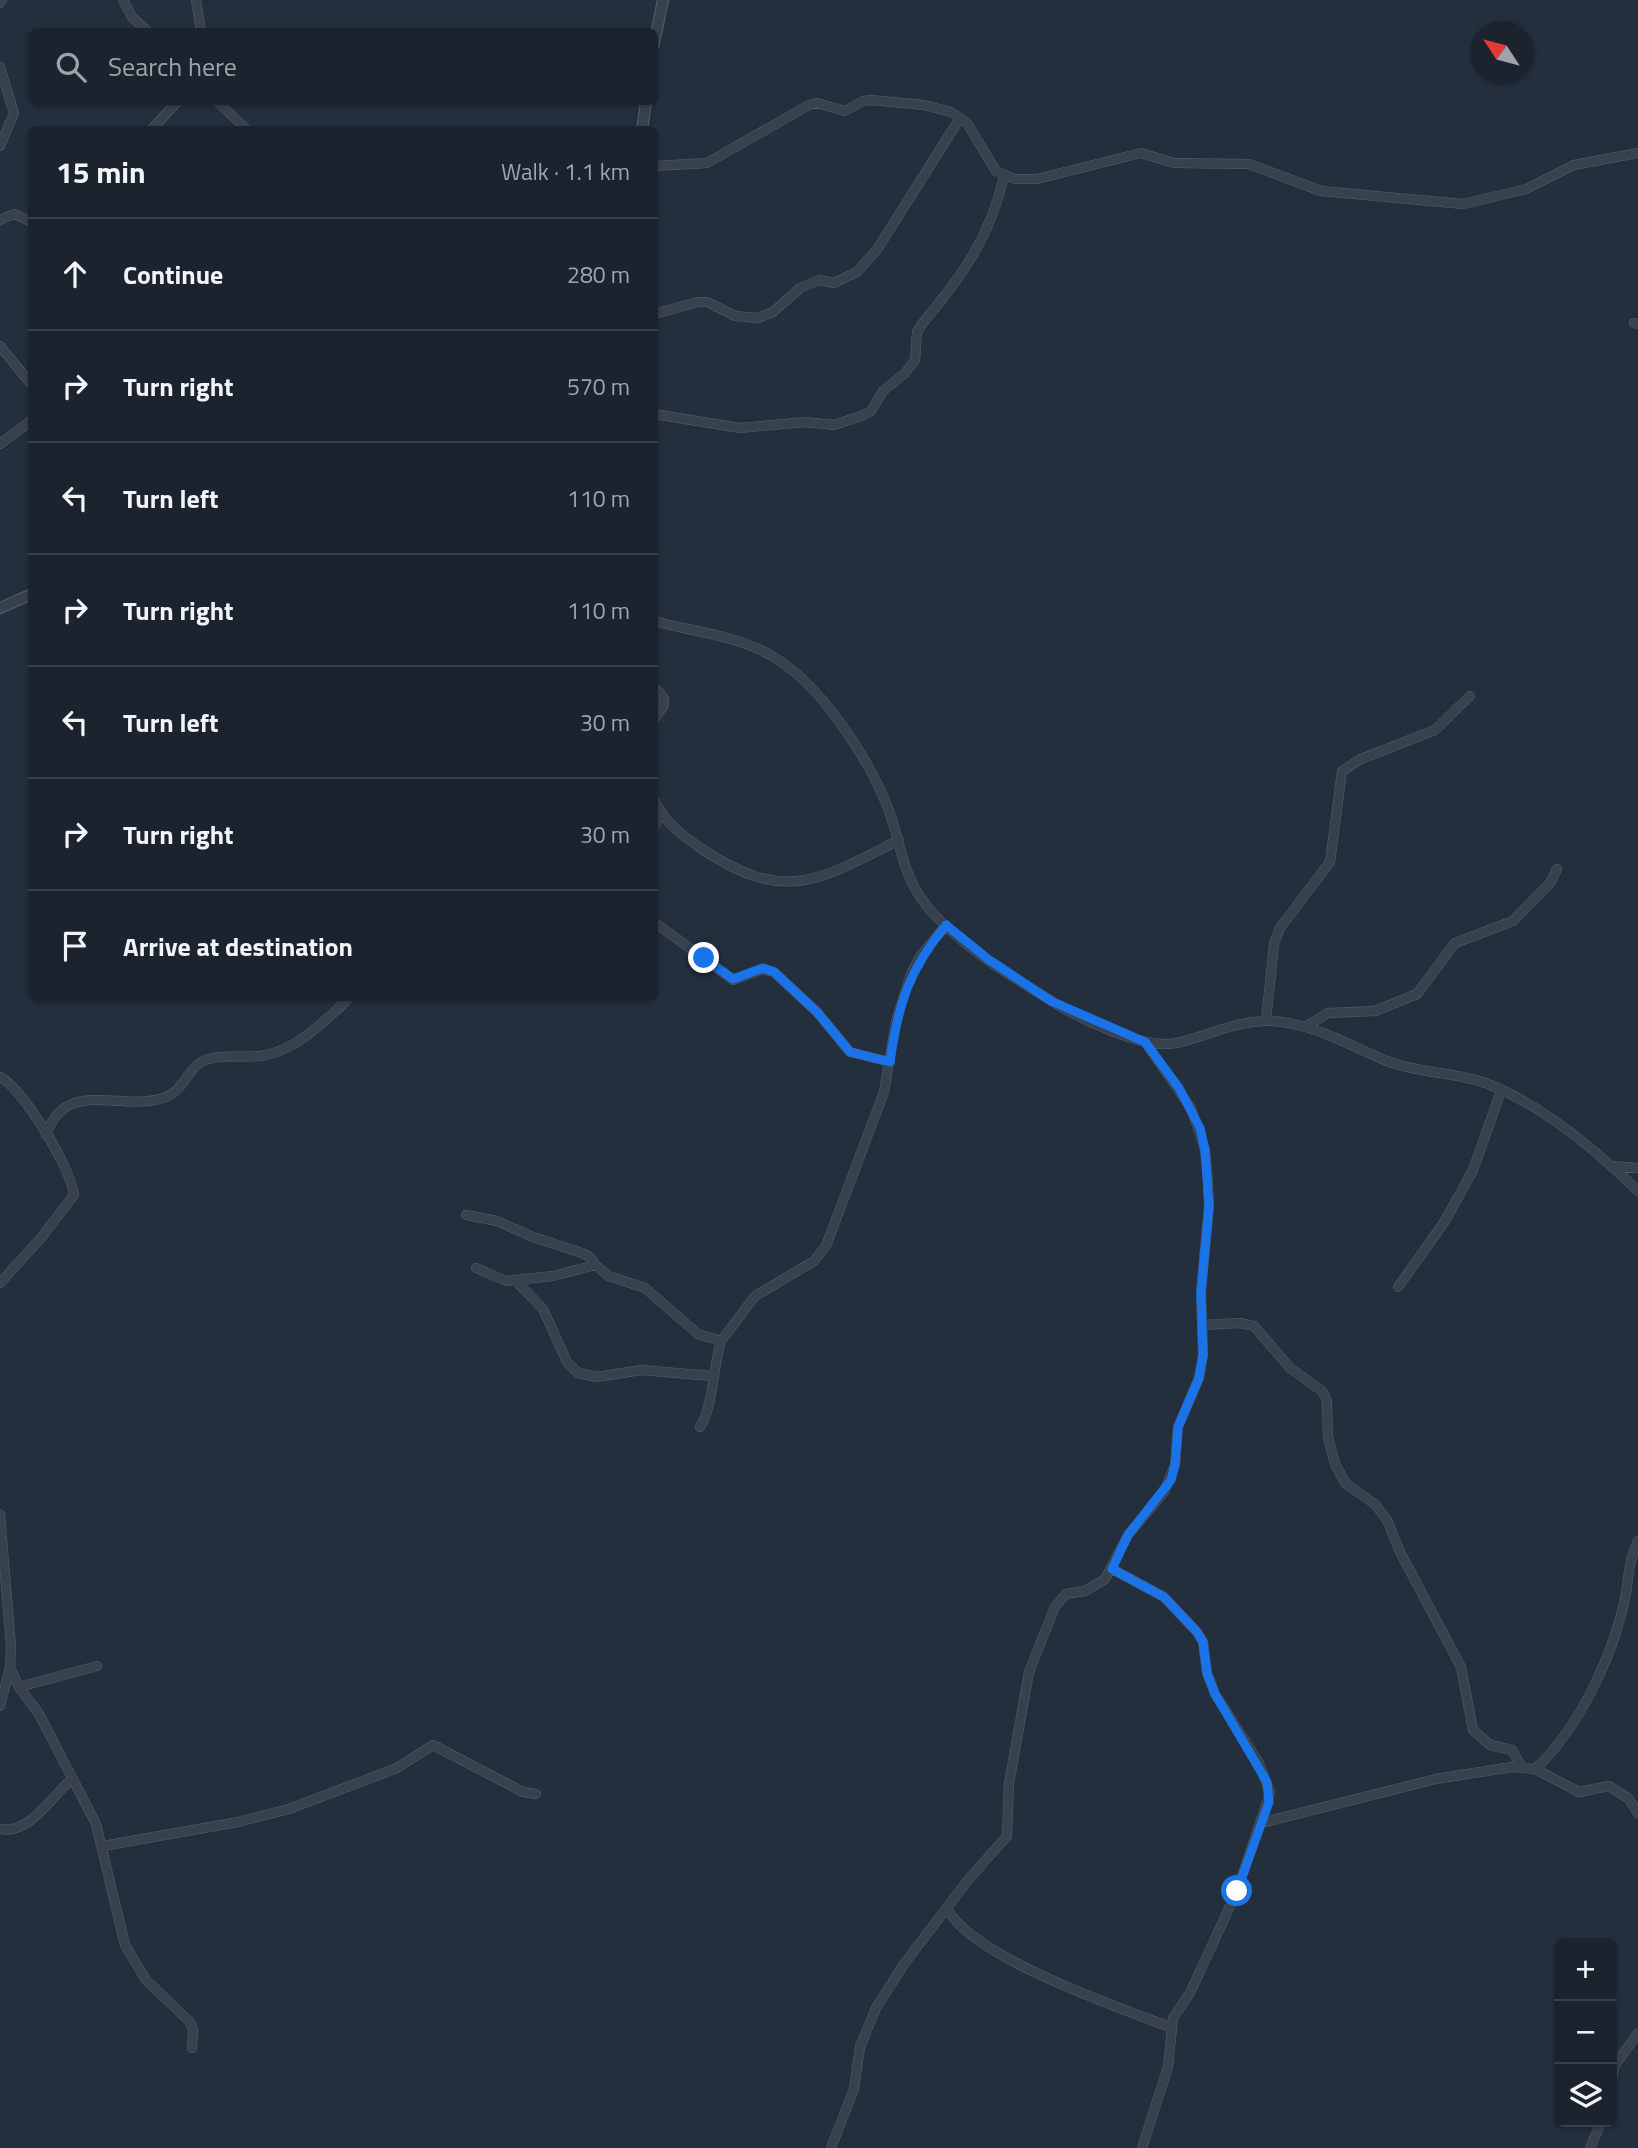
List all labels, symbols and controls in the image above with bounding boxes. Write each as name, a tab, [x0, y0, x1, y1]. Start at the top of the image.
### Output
north arrow	[1470, 21, 1533, 84]
search box	[28, 28, 658, 105]
text: Search here	[108, 47, 237, 86]
icon: search	[52, 48, 90, 86]
text: 15 min	[56, 149, 146, 195]
text: Walk · 1.1 km	[501, 154, 630, 189]
icon: ahead	[56, 255, 94, 293]
text: Continue	[123, 255, 223, 294]
text: 280 m	[567, 257, 630, 292]
icon: right	[56, 367, 94, 405]
text: Turn right	[123, 367, 234, 406]
text: 570 m	[567, 369, 630, 404]
icon: left	[56, 479, 94, 517]
text: Turn left	[123, 479, 218, 518]
text: 110 m	[567, 481, 630, 516]
icon: right	[56, 591, 94, 629]
text: Turn right	[123, 591, 234, 630]
text: 110 m	[567, 593, 630, 628]
icon: left	[56, 703, 94, 741]
text: Turn left	[123, 703, 218, 742]
text: 30 m	[580, 705, 630, 740]
icon: right	[56, 815, 94, 853]
text: Turn right	[123, 815, 234, 854]
text: 30 m	[580, 817, 630, 852]
icon: arrive	[56, 927, 94, 965]
text: Arrive at destination	[123, 927, 353, 966]
route end	[688, 942, 719, 973]
route start	[1221, 1875, 1252, 1906]
map controls	[1554, 1938, 1617, 2127]
button: +	[1554, 1938, 1617, 2001]
button: −	[1554, 2001, 1617, 2064]
button: layers	[1554, 2064, 1617, 2127]

